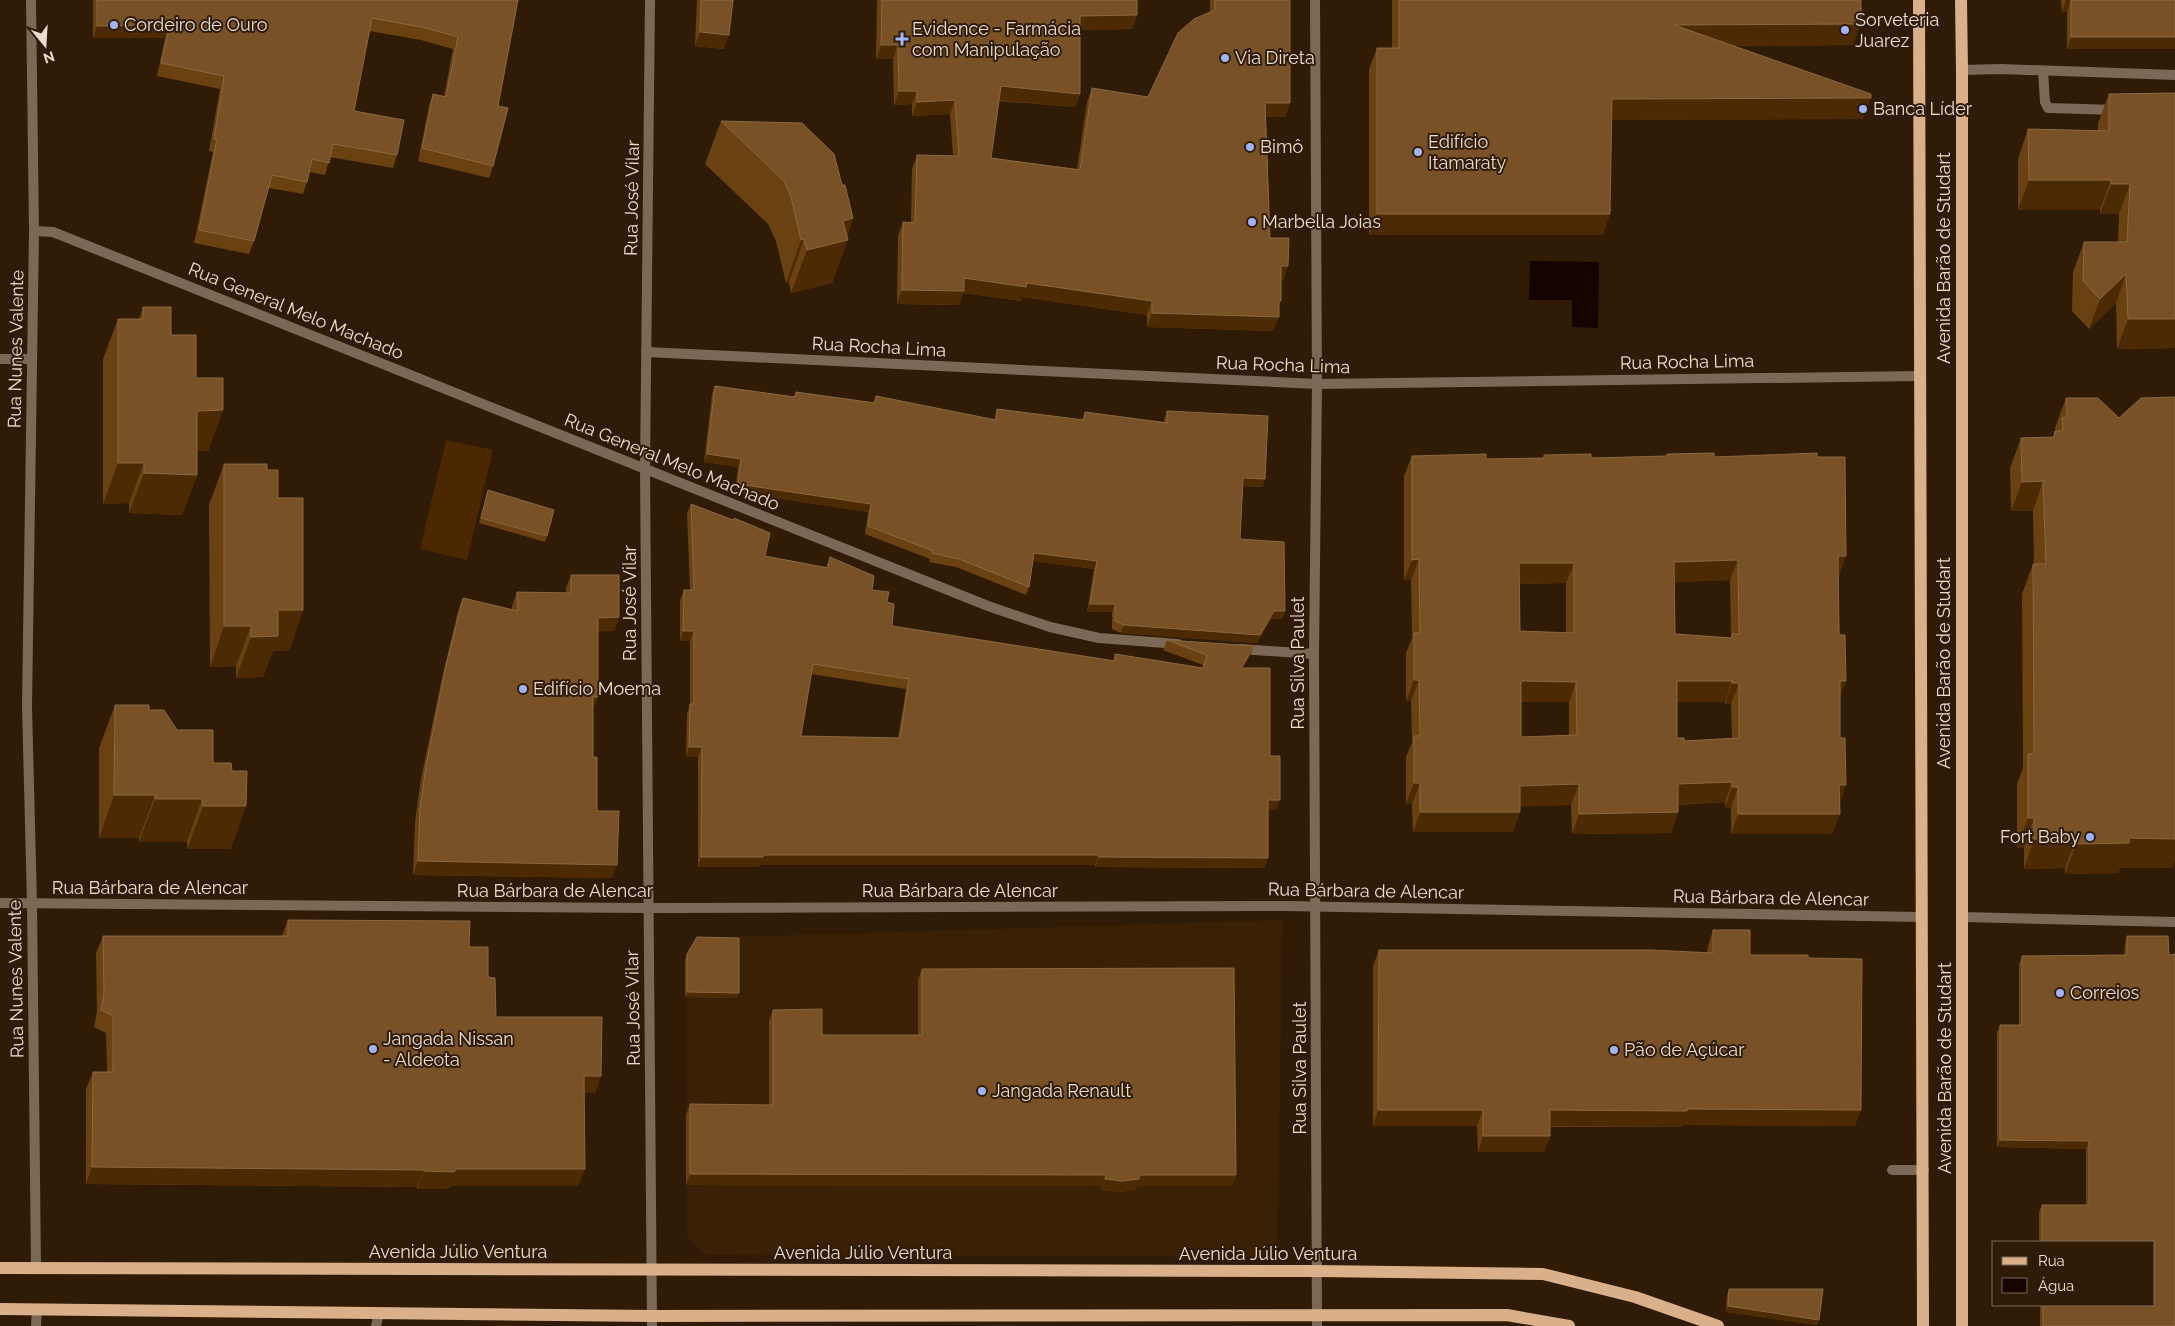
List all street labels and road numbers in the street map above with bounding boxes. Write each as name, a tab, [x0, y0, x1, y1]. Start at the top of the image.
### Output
street label: Rua José Vilar	[620, 139, 643, 256]
street label: Avenida Barão de Studart	[1933, 152, 1954, 364]
street label: Rua General Melo Machado	[186, 258, 407, 364]
street label: Rua Nunes Valente	[4, 269, 27, 428]
street label: Rua Rocha Lima	[811, 332, 947, 361]
street label: Rua Rocha Lima	[1620, 350, 1754, 373]
street label: Rua Rocha Lima	[1215, 352, 1351, 377]
street label: Rua General Melo Machado	[562, 409, 783, 515]
street label: Rua José Vilar	[619, 544, 640, 661]
street label: Avenida Barão de Studart	[1933, 557, 1954, 769]
street label: Rua Silva Paulet	[1287, 597, 1308, 729]
street label: Rua Bárbara de Alencar	[52, 877, 249, 898]
street label: Rua Bárbara de Alencar	[1268, 878, 1465, 903]
street label: Rua Bárbara de Alencar	[457, 880, 654, 901]
street label: Rua Bárbara de Alencar	[862, 880, 1059, 901]
street label: Rua Bárbara de Alencar	[1673, 885, 1870, 910]
street label: Rua Nunes Valente	[4, 899, 27, 1058]
street label: Rua José Vilar	[621, 949, 644, 1066]
street label: Avenida Barão de Studart	[1934, 962, 1955, 1174]
street label: Rua Silva Paulet	[1289, 1002, 1310, 1134]
street label: Avenida Júlio Ventura	[369, 1241, 547, 1262]
street label: Avenida Júlio Ventura	[774, 1242, 952, 1263]
street label: Avenida Júlio Ventura	[1179, 1243, 1357, 1264]

